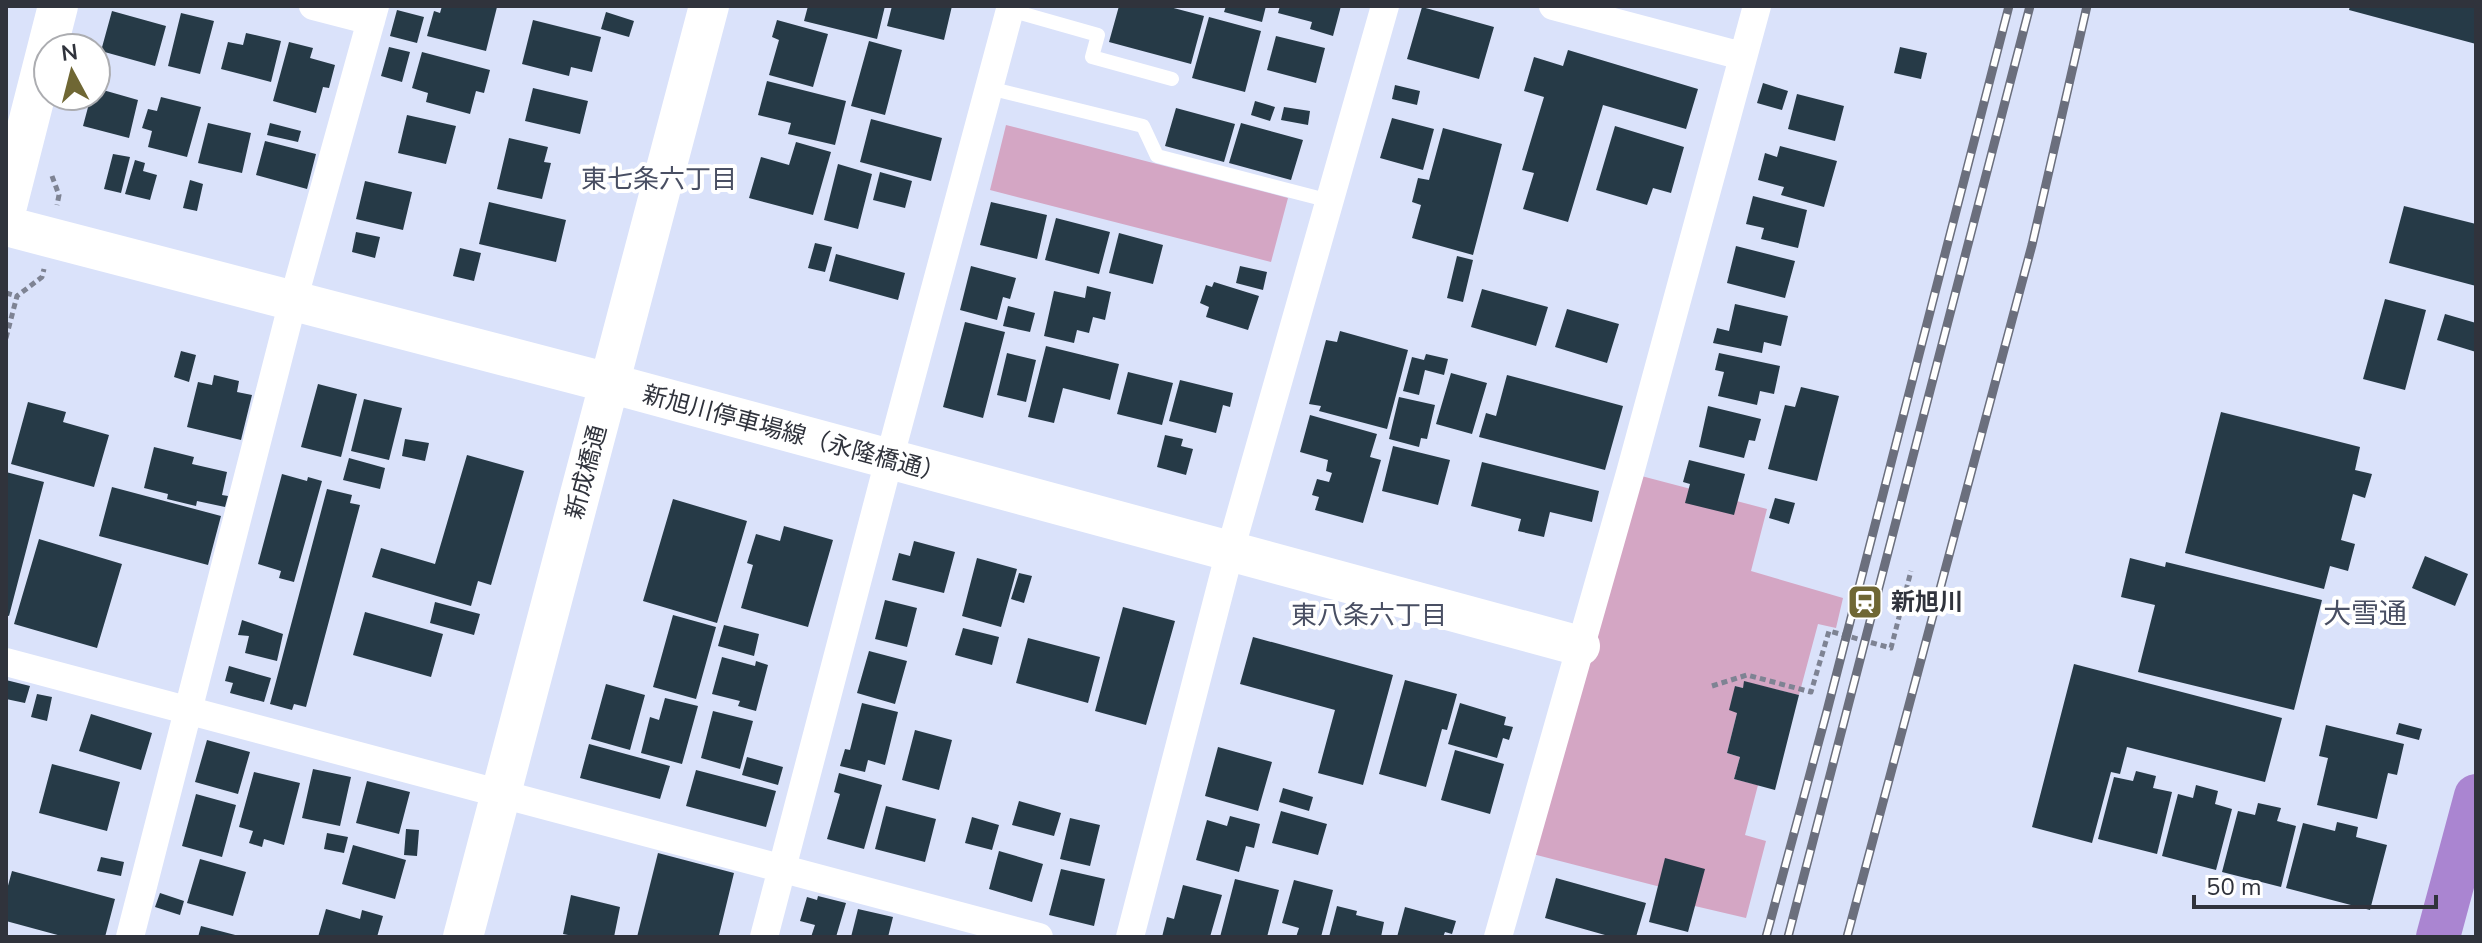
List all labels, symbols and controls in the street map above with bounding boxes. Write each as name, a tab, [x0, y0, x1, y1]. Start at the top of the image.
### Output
north arrow	[32, 32, 112, 112]
text: N	[60, 37, 80, 69]
district label: 東七条六丁目	[581, 162, 737, 197]
street label: 新旭川停車場線（永隆橋通）	[639, 378, 949, 490]
street label: 新成橋通	[558, 421, 614, 523]
station icon: 新旭川	[1846, 583, 1884, 621]
place label: 新旭川	[1891, 586, 1963, 618]
district label: 大雪通	[2323, 595, 2407, 633]
district label: 東八条六丁目	[1291, 598, 1447, 633]
scale bar	[2194, 859, 2436, 909]
text: 50 m	[2206, 871, 2262, 903]

